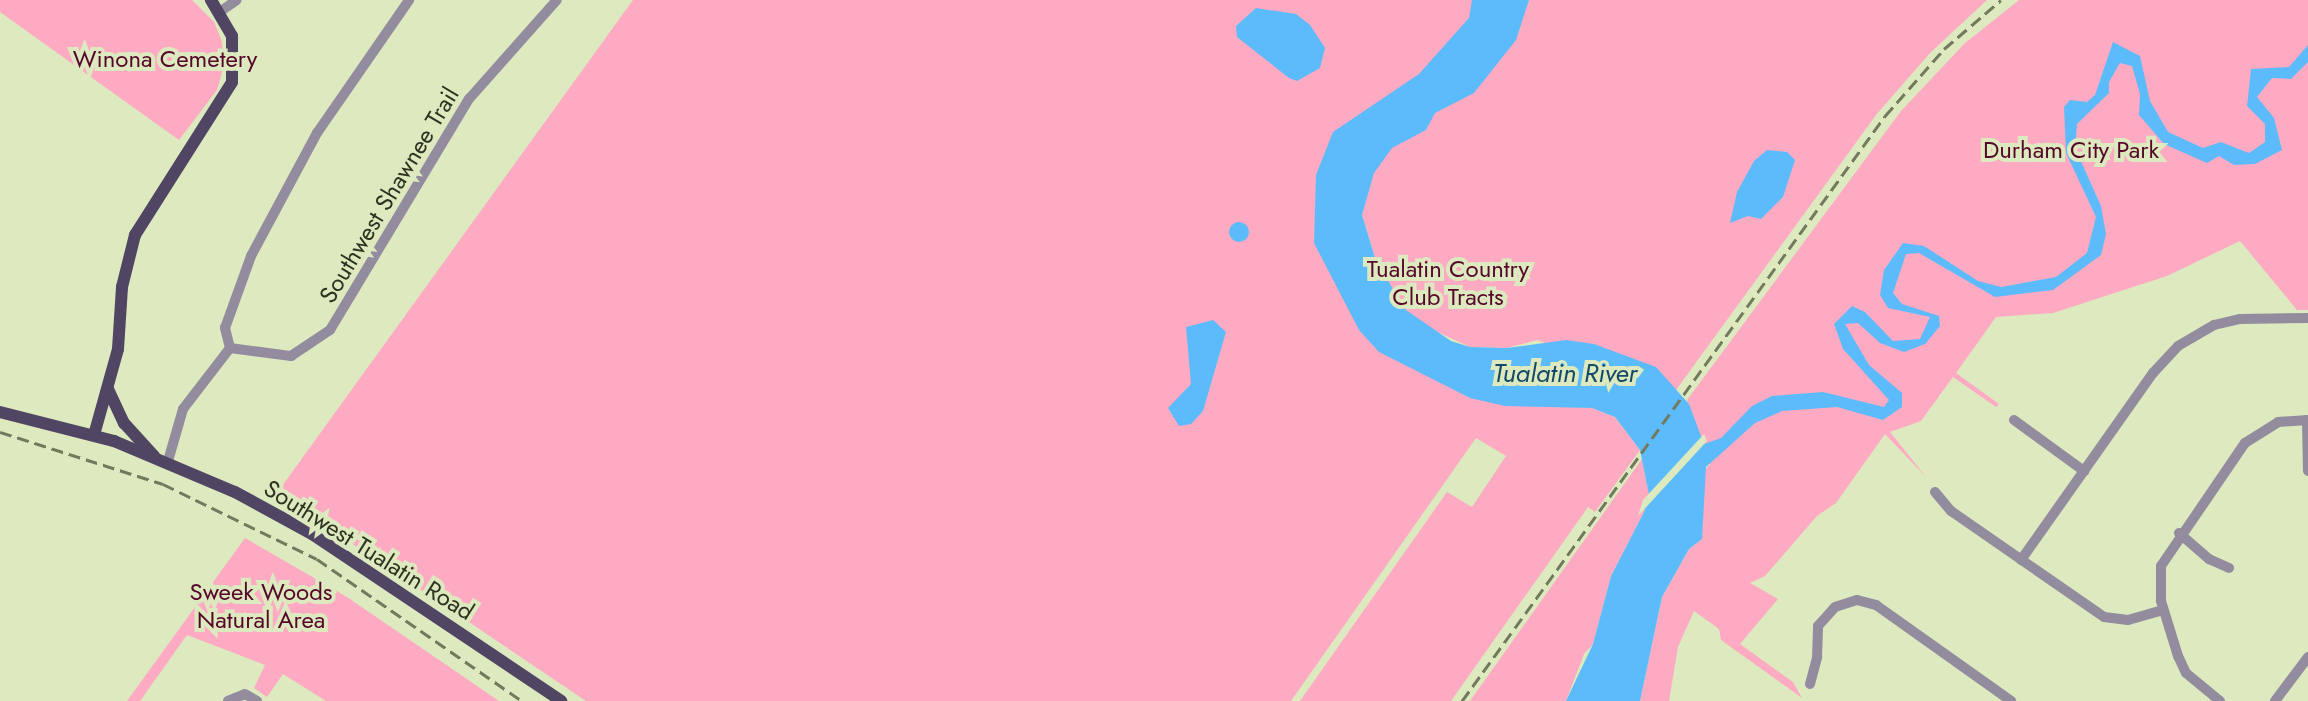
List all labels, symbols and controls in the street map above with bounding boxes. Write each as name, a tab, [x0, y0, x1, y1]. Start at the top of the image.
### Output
park label: Winona Cemetery	[73, 45, 257, 73]
street label: Southwest Shawnee Trail	[313, 82, 465, 308]
park label: Durham City Park	[1983, 136, 2159, 164]
park label: Tualatin Country Club Tracts	[1367, 255, 1529, 311]
water label: Tualatin River	[1493, 358, 1637, 390]
street label: Southwest Tualatin Road	[259, 474, 479, 626]
park label: Sweek Woods Natural Area	[190, 578, 332, 634]

